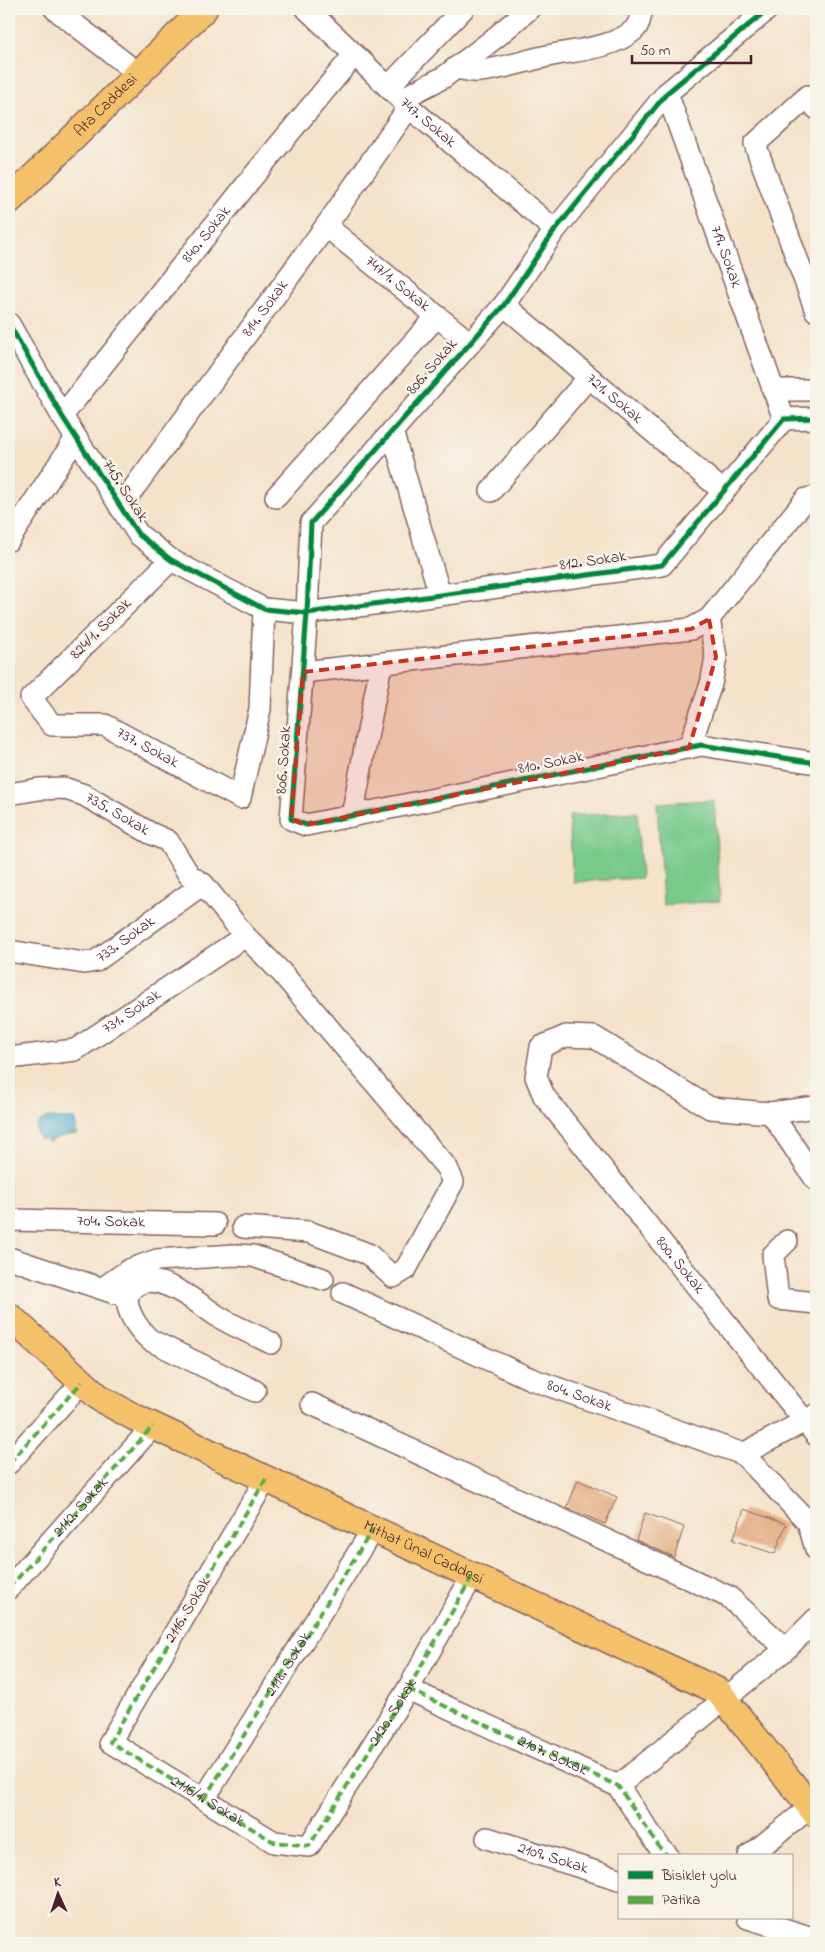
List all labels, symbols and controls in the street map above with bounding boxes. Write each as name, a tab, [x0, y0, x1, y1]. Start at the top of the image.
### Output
scale bar	[632, 32, 751, 64]
text: 50 m	[640, 40, 671, 62]
street label: Ata Caddesi	[68, 68, 143, 143]
street label: 747. Sokak	[394, 92, 462, 154]
street label: 840. Sokak	[176, 200, 238, 269]
street label: 719. Sokak	[704, 222, 748, 292]
street label: 747/1. Sokak	[360, 250, 436, 319]
street label: 814. Sokak	[236, 274, 295, 342]
street label: 806. Sokak	[401, 333, 464, 401]
street label: 721. Sokak	[581, 368, 649, 431]
street label: 745. Sokak	[96, 455, 155, 528]
street label: 812. Sokak	[558, 544, 629, 578]
street label: 824/1. Sokak	[65, 592, 138, 665]
street label: 737. Sokak	[112, 721, 184, 775]
street label: 806. Sokak	[270, 724, 298, 795]
street label: 810. Sokak	[516, 745, 587, 781]
street label: 735. Sokak	[81, 786, 155, 843]
street label: 733. Sokak	[91, 909, 161, 969]
street label: 731. Sokak	[98, 983, 167, 1040]
street label: 704. Sokak	[77, 1209, 146, 1235]
street label: 800. Sokak	[649, 1231, 711, 1300]
street label: 804. Sokak	[543, 1374, 616, 1419]
street label: 2112. Sokak	[47, 1471, 115, 1543]
street label: Mithat Ünal Caddesi	[359, 1514, 488, 1591]
street label: 2116. Sokak	[159, 1572, 218, 1648]
street label: 2118. Sokak	[259, 1626, 318, 1701]
street label: 2120. Sokak	[363, 1673, 424, 1751]
street label: 2107. Sokak	[513, 1729, 592, 1783]
street label: 2116/1. Sokak	[166, 1770, 250, 1834]
street label: 2109. Sokak	[515, 1836, 592, 1881]
legend	[618, 1854, 792, 1920]
text: Bisiklet yolu	[661, 1865, 737, 1888]
north arrow	[32, 1870, 82, 1920]
text: K	[53, 1872, 63, 1893]
text: Patika	[662, 1889, 700, 1911]

